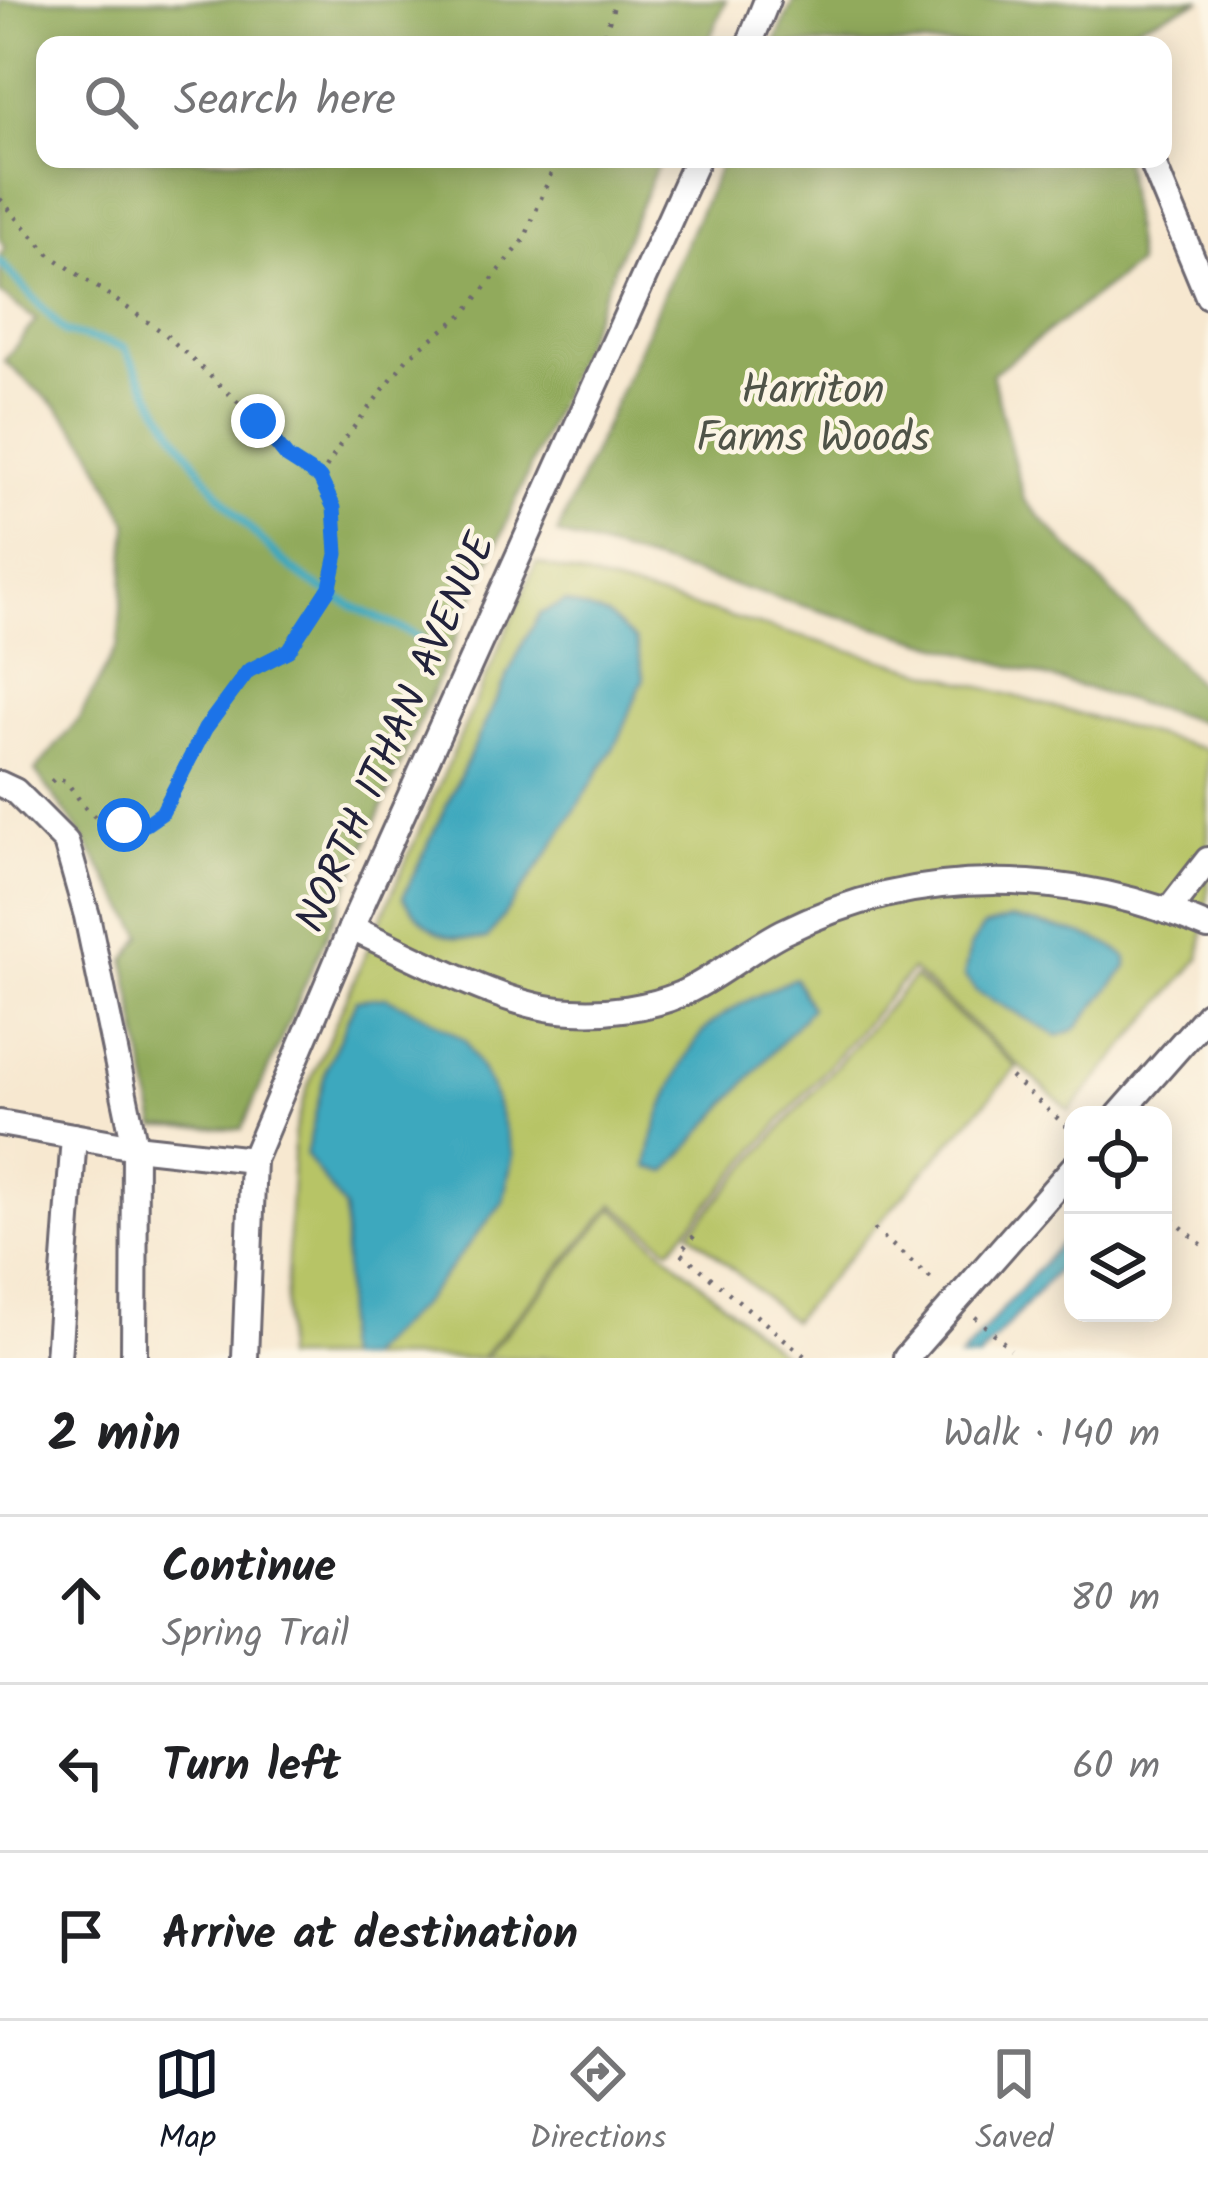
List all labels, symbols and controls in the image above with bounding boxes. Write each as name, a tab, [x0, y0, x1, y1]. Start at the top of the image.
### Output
search box	[36, 36, 1172, 168]
text: Search here	[174, 66, 396, 138]
icon: search	[78, 69, 144, 135]
park label: Harriton Farms Woods	[696, 358, 930, 473]
route end	[231, 394, 285, 448]
street label: NORTH ITHAN AVENUE	[279, 521, 516, 944]
route start	[97, 798, 151, 852]
map controls	[1064, 1106, 1172, 1322]
button: locate	[1064, 1106, 1172, 1214]
button: layers	[1064, 1214, 1172, 1322]
text: 2 min	[48, 1396, 181, 1477]
text: Walk · 140 m	[943, 1405, 1160, 1467]
text: Continue	[162, 1533, 336, 1605]
icon: ahead	[48, 1567, 114, 1633]
text: 80 m	[1070, 1569, 1160, 1631]
text: Spring Trail	[162, 1605, 349, 1667]
text: Turn left	[162, 1732, 341, 1804]
icon: left	[48, 1735, 114, 1801]
text: 60 m	[1072, 1737, 1160, 1799]
text: Arrive at destination	[162, 1900, 578, 1972]
icon: arrive	[48, 1903, 114, 1969]
tab: Map	[154, 2041, 220, 2166]
tab: Directions	[529, 2041, 666, 2166]
tab: Saved	[975, 2041, 1054, 2166]

